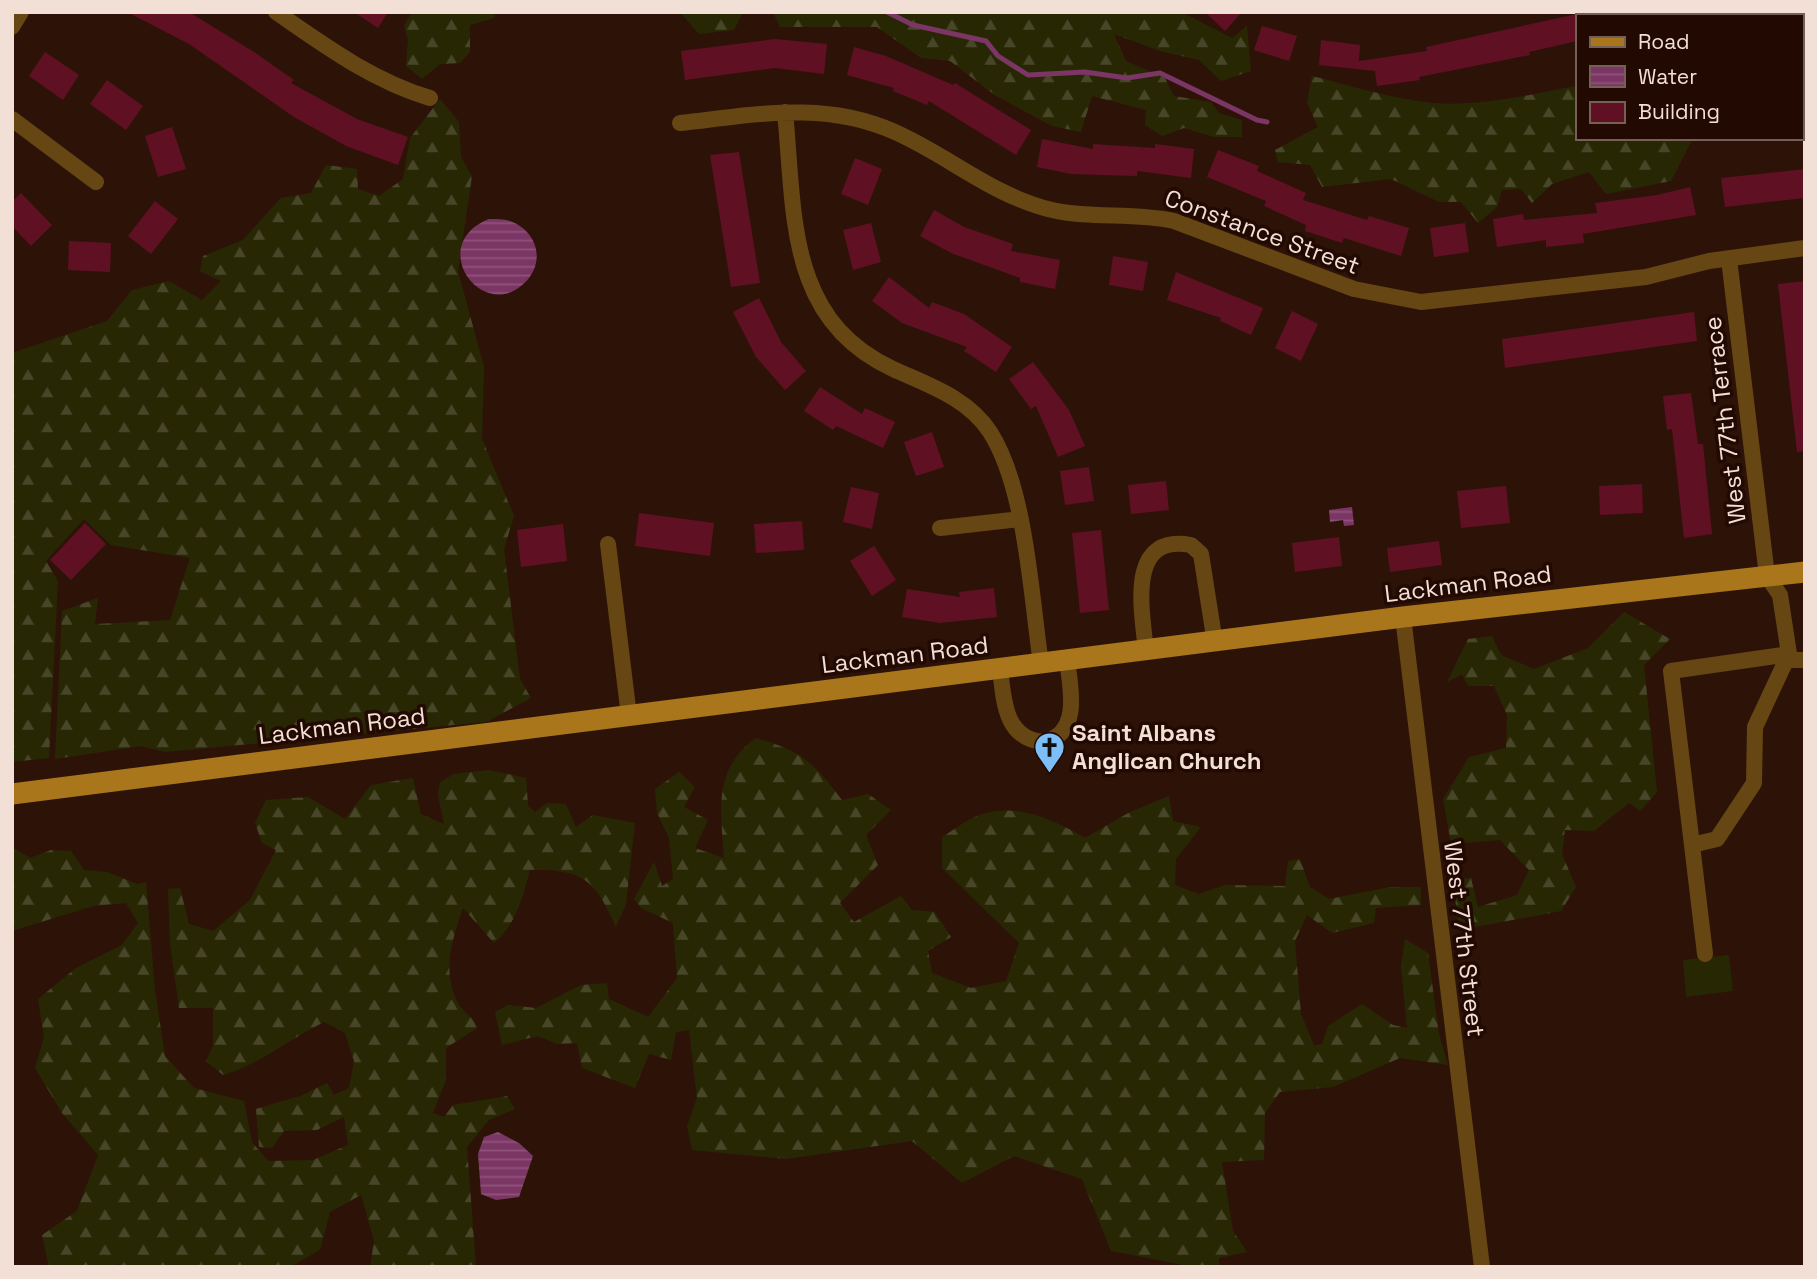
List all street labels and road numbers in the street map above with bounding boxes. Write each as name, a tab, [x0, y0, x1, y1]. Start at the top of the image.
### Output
street label: Constance Street	[1161, 182, 1364, 281]
street label: West 77th Terrace	[1696, 315, 1753, 525]
street label: Lackman Road	[1383, 558, 1553, 609]
street label: Lackman Road	[820, 629, 990, 680]
street label: Lackman Road	[257, 700, 427, 751]
street label: West 77th Street	[1437, 839, 1492, 1038]

